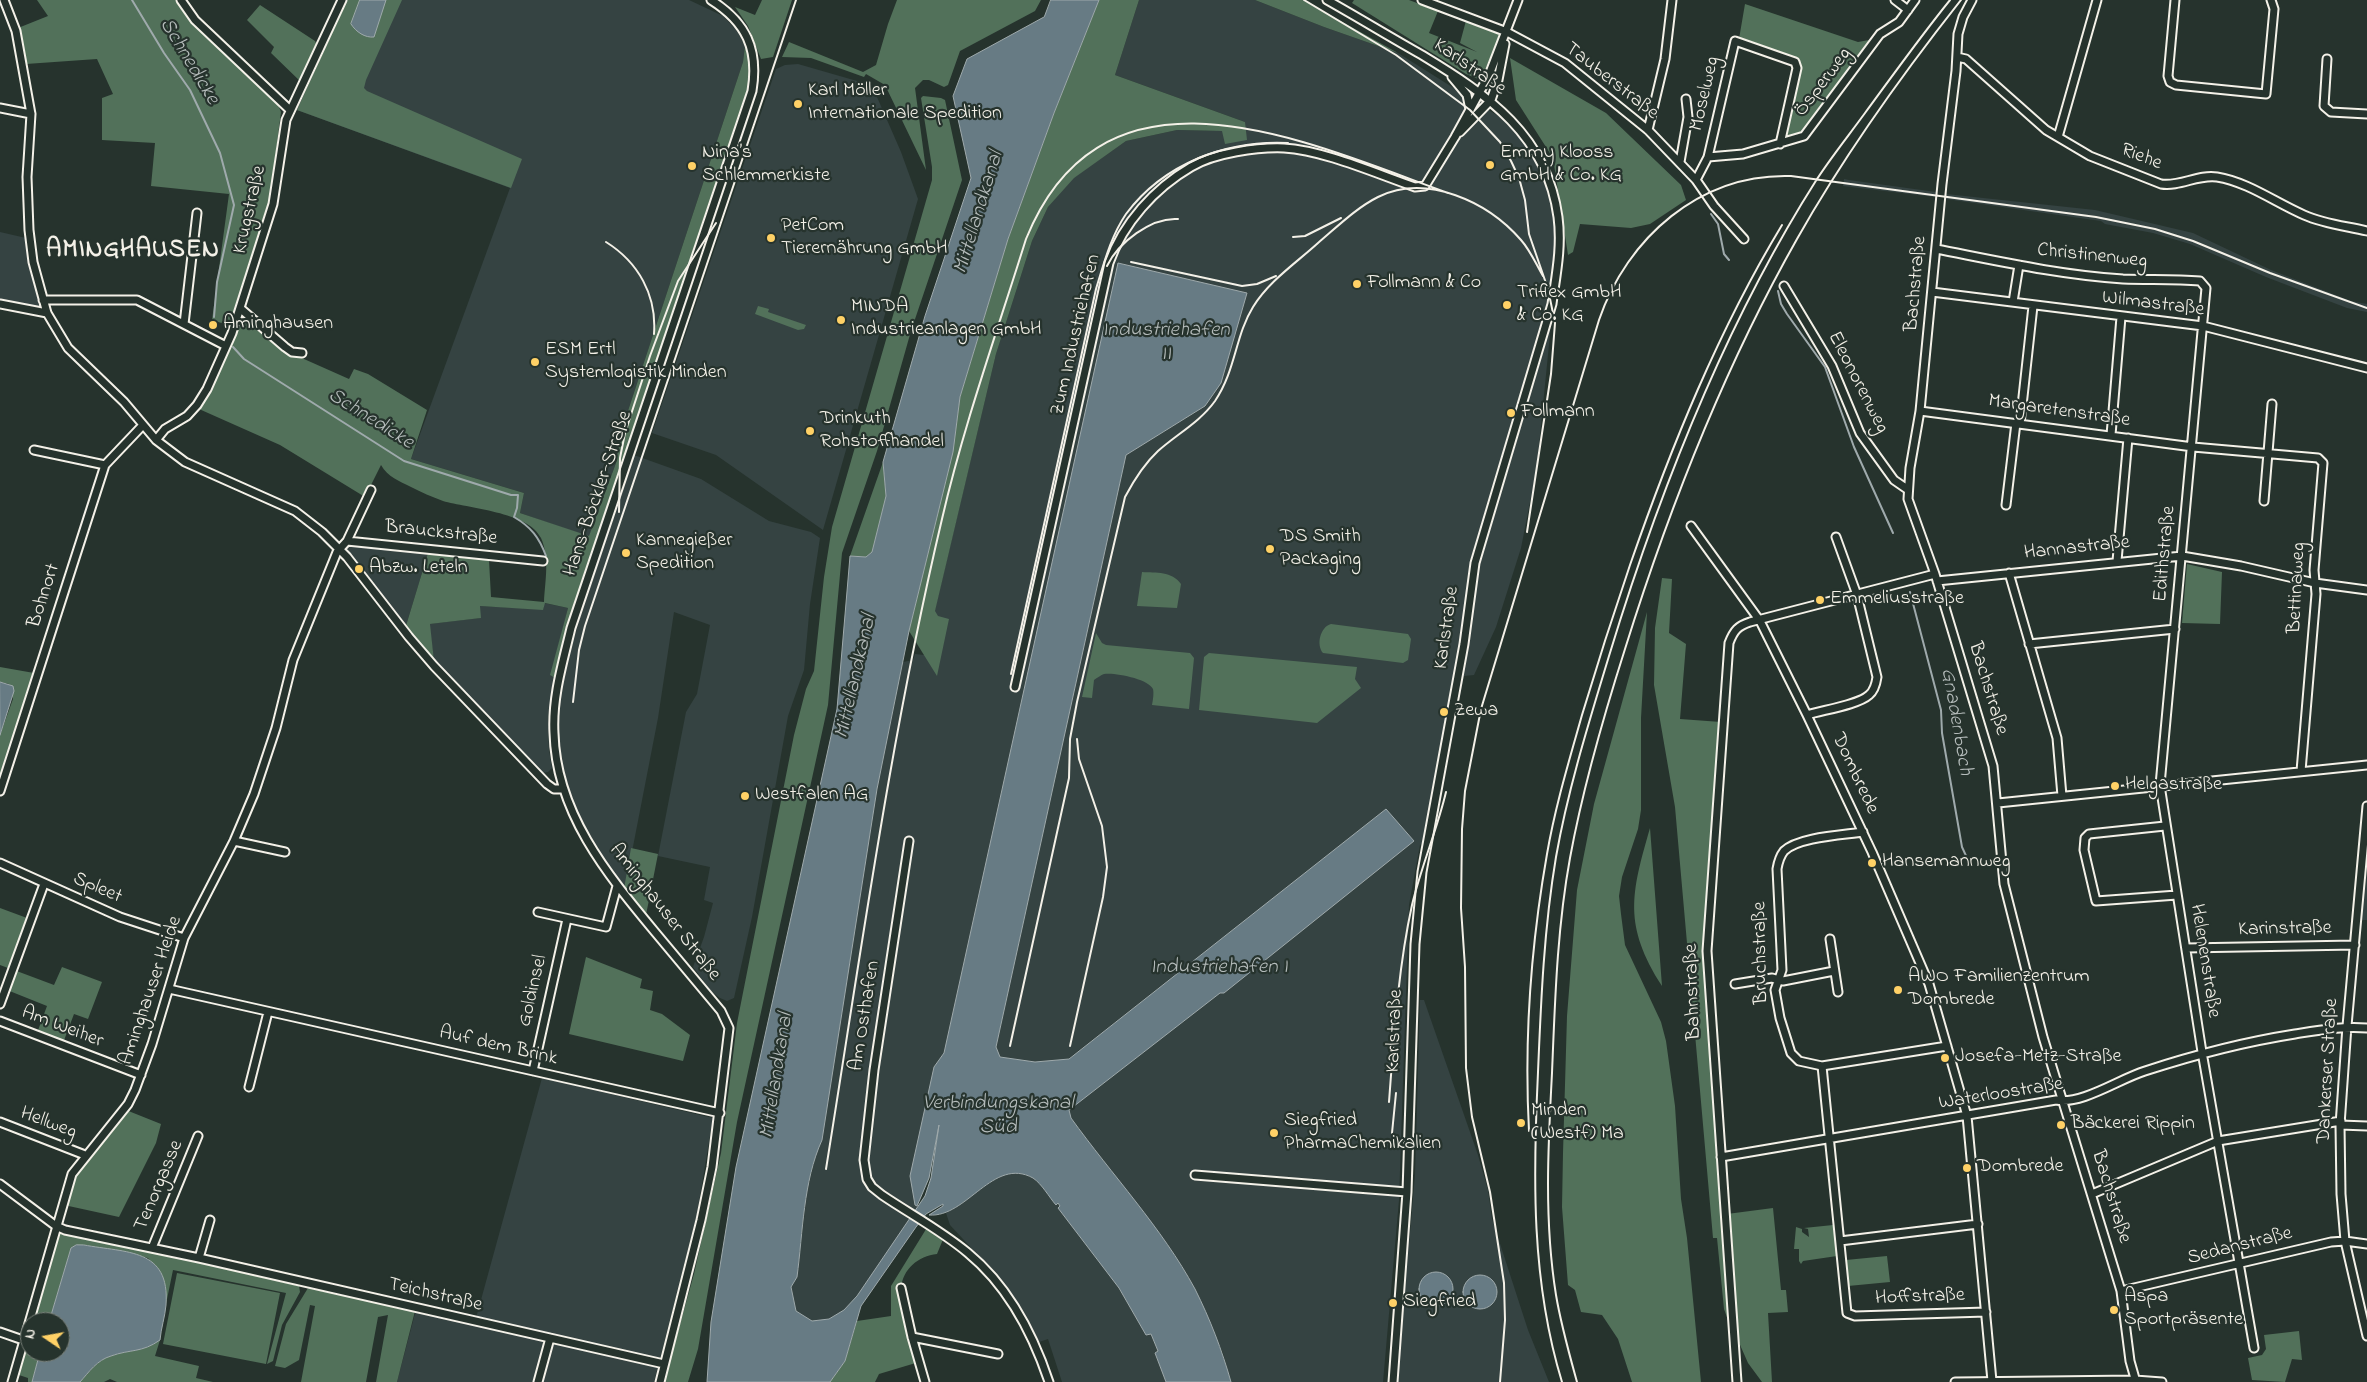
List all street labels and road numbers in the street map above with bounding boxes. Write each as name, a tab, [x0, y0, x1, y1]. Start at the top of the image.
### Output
street label: Karlstraße	[1428, 34, 1510, 102]
street label: Tauberstraße	[1559, 38, 1663, 126]
street label: Ösperweg	[1790, 44, 1858, 122]
street label: Moselweg	[1686, 54, 1726, 134]
street label: Riehe	[2117, 139, 2165, 177]
street label: Krugstraße	[229, 164, 273, 256]
street label: Bachstraße	[1901, 235, 1933, 333]
street label: Christinenweg	[2036, 239, 2148, 275]
street label: Zum Industriehafen	[1047, 252, 1107, 418]
street label: Wilmastraße	[2100, 287, 2206, 323]
street label: Eleonorenweg	[1821, 328, 1893, 438]
street label: Margaretenstraße	[1987, 390, 2131, 434]
street label: Hans-Böckler-Straße	[559, 408, 639, 580]
street label: Edithstraße	[2150, 505, 2182, 603]
street label: Brauckstraße	[384, 516, 498, 552]
street label: Hannastraße	[2023, 532, 2131, 566]
street label: Bettinaweg	[2284, 542, 2312, 634]
street label: Bohnort	[23, 561, 67, 631]
street label: Karlstraße	[1430, 585, 1466, 671]
street label: Bachstraße	[1961, 640, 2013, 738]
street label: Dombrede	[1825, 730, 1883, 818]
street label: Aminghauser Straße	[603, 840, 725, 986]
street label: Spleet	[69, 868, 125, 910]
street label: Bruchstraße	[1749, 901, 1775, 1005]
street label: Helenenstraße	[2183, 902, 2225, 1020]
street label: Aminghauser Heide	[115, 913, 189, 1069]
street label: Karinstraße	[2238, 917, 2332, 943]
street label: Bahnstraße	[1680, 943, 1708, 1041]
street label: Goldinsel	[514, 953, 554, 1029]
street label: Am Osthafen	[845, 959, 887, 1073]
street label: Karlstraße	[1383, 989, 1409, 1073]
street label: Dankerser Straße	[2313, 998, 2345, 1144]
street label: Am Weiher	[18, 1001, 106, 1055]
street label: Auf dem Brink	[437, 1022, 559, 1072]
street label: Waterloostraße	[1937, 1073, 2065, 1117]
street label: Hellweg	[16, 1102, 80, 1146]
street label: Tenorgasse	[130, 1137, 190, 1235]
street label: Bachstraße	[2084, 1148, 2136, 1246]
street label: Sedanstraße	[2185, 1222, 2295, 1272]
street label: Teichstraße	[386, 1274, 484, 1318]
street label: Hoffstraße	[1875, 1284, 1965, 1312]

